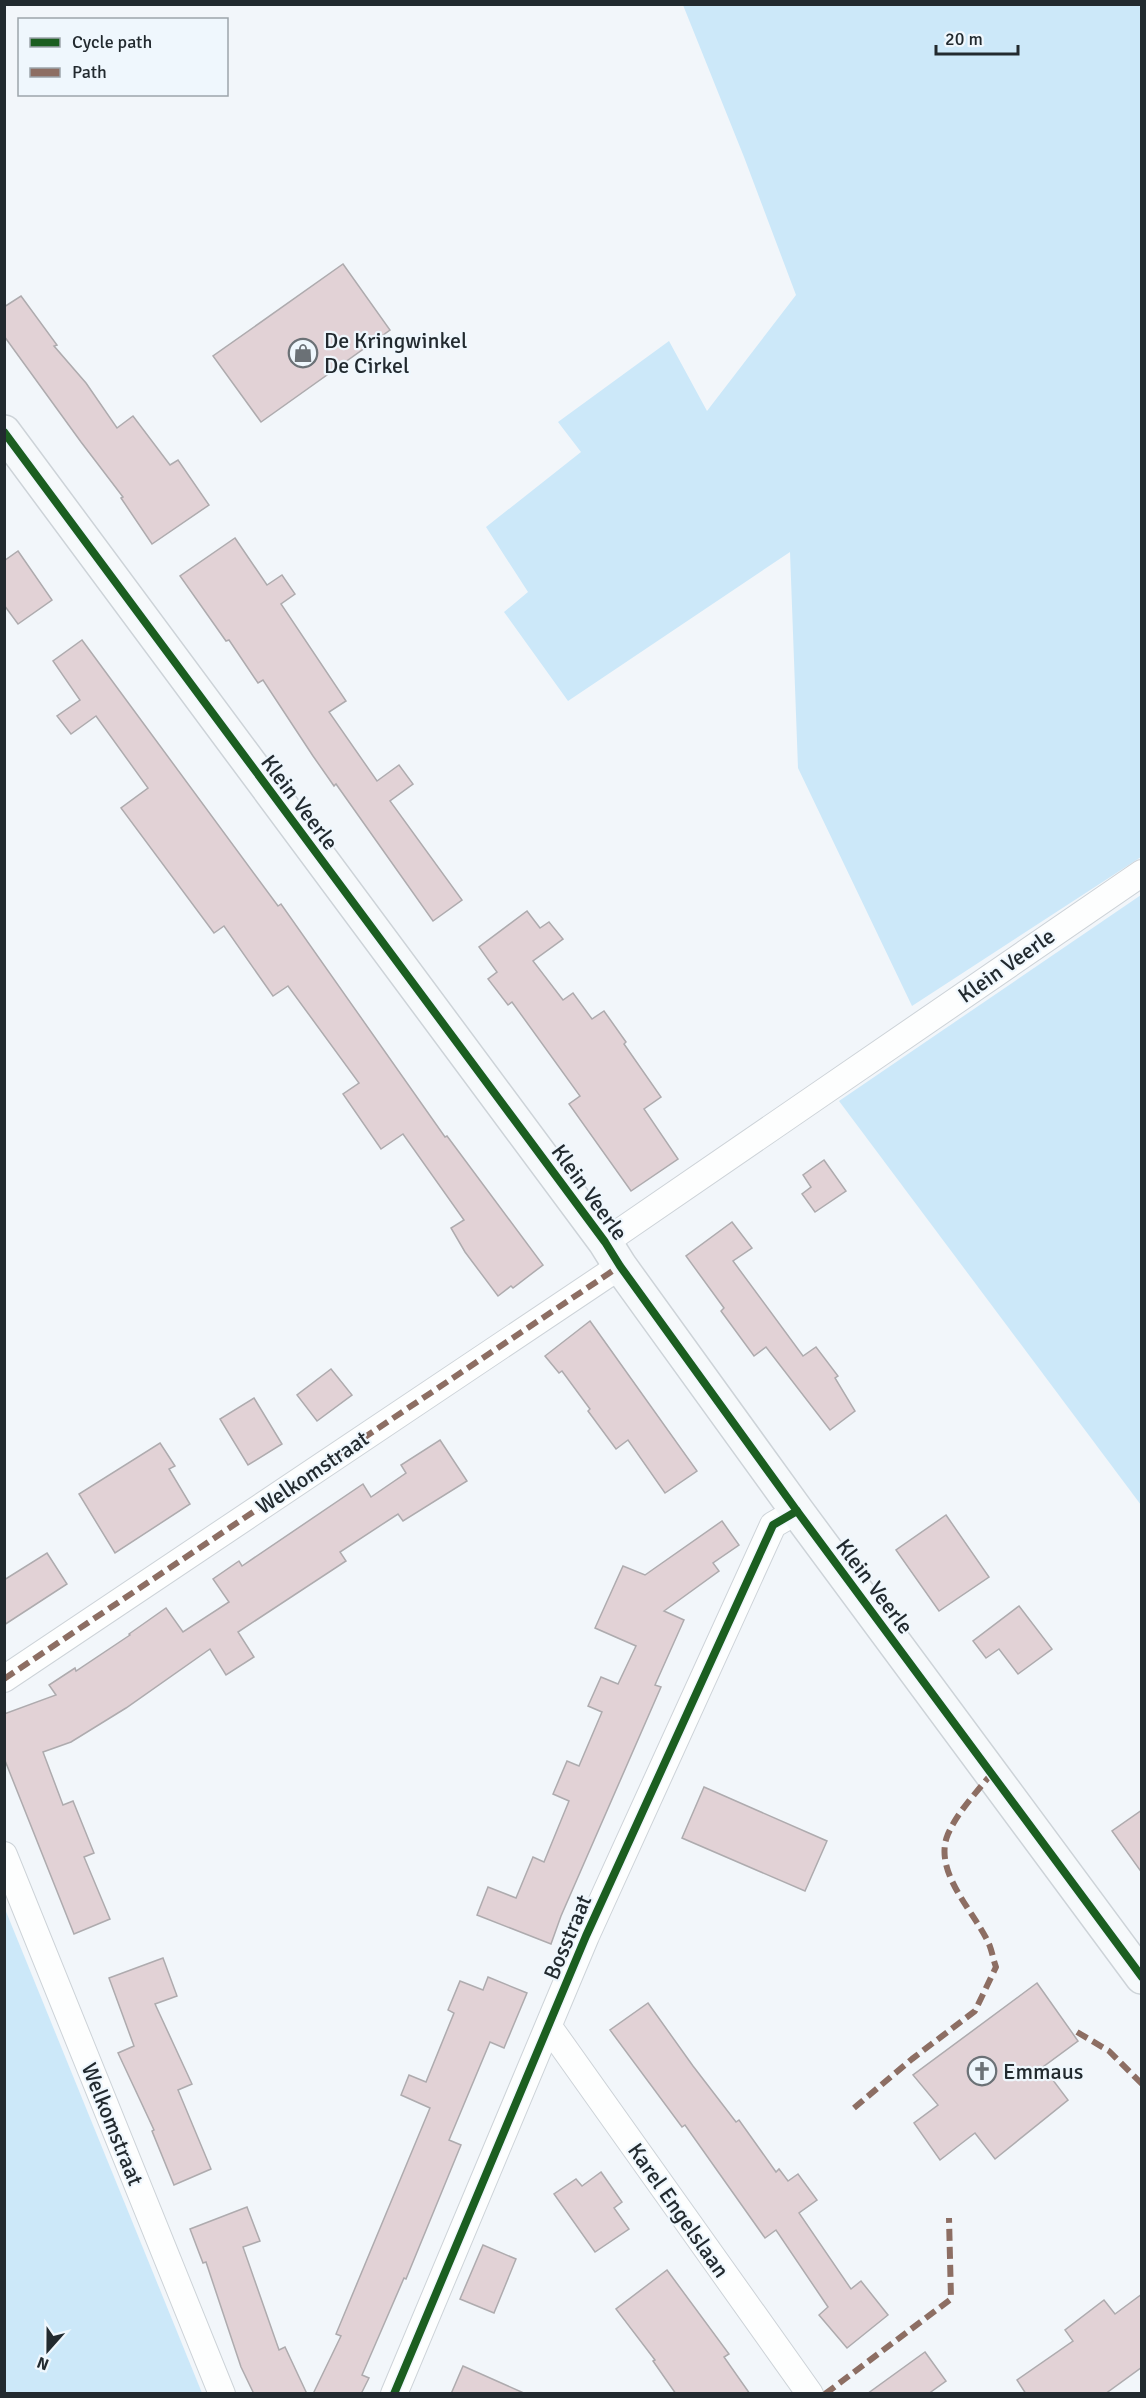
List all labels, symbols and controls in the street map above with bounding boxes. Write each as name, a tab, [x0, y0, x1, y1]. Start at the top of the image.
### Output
legend	[18, 18, 228, 96]
scale bar	[936, 18, 1018, 56]
text: 20 m	[945, 28, 983, 50]
text: Cycle path	[72, 31, 152, 53]
text: Path	[72, 61, 107, 83]
place label: De Kringwinkel De Cirkel	[324, 327, 467, 379]
shop icon: De Kringwinkel De Cirkel	[287, 337, 319, 369]
street label: Klein Veerle	[255, 749, 344, 855]
street label: Klein Veerle	[953, 922, 1060, 1009]
street label: Klein Veerle	[546, 1139, 633, 1246]
street label: Welkomstraat	[251, 1425, 374, 1520]
street label: Klein Veerle	[830, 1533, 919, 1639]
street label: Bosstraat	[538, 1891, 597, 1984]
church icon: Emmaus	[966, 2055, 998, 2087]
place label: Emmaus	[1003, 2058, 1083, 2085]
street label: Welkomstraat	[76, 2059, 149, 2190]
street label: Karel Engelslaan	[622, 2138, 735, 2283]
north arrow	[18, 2320, 78, 2380]
text: N	[34, 2352, 52, 2374]

